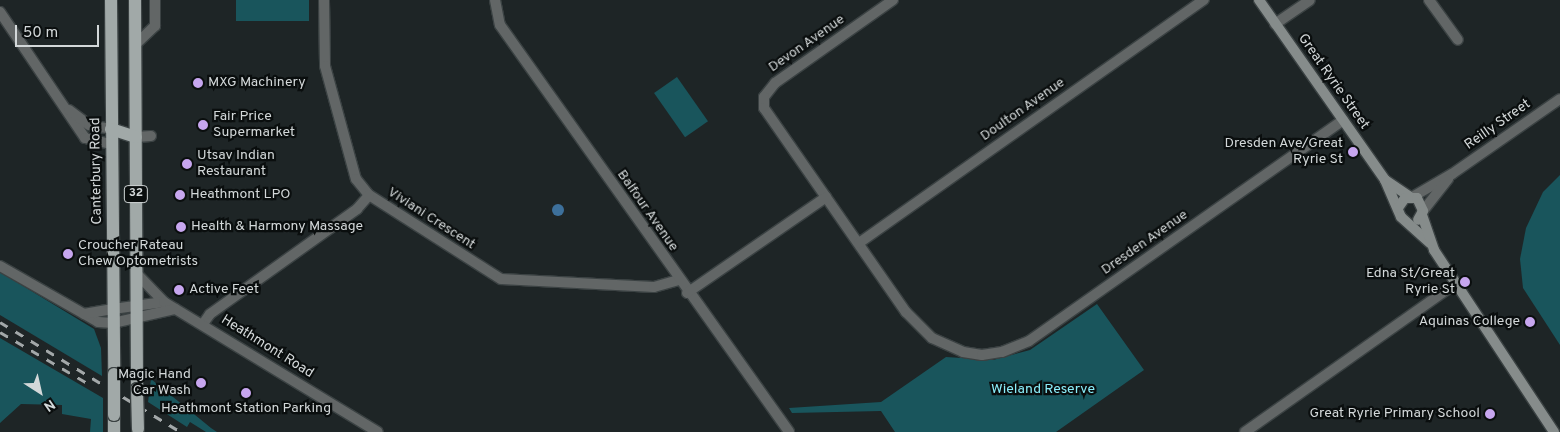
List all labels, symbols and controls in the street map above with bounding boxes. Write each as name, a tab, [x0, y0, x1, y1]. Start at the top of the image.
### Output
street label: Devon Avenue	[766, 11, 848, 77]
scale bar	[18, 15, 101, 47]
text: 50 m	[23, 24, 58, 43]
street label: Great Ryrie Street	[1294, 31, 1372, 133]
place label: MXG Machinery	[208, 75, 306, 91]
street label: Doulton Avenue	[977, 75, 1069, 145]
marker: MXG Machinery	[192, 77, 204, 89]
street label: Reilly Street	[1462, 96, 1534, 154]
place label: Fair Price Supermarket	[213, 109, 295, 142]
street label: Canterbury Road	[88, 117, 106, 225]
marker: Fair Price Supermarket	[197, 119, 209, 131]
place label: Dresden Ave/Great Ryrie St	[1224, 136, 1343, 168]
marker: Dresden Ave/Great Ryrie St	[1347, 146, 1359, 158]
place label: Utsav Indian Restaurant	[197, 148, 275, 180]
marker: Utsav Indian Restaurant	[181, 158, 193, 170]
street label: Balfour Avenue	[613, 167, 681, 255]
road number: 32	[124, 184, 148, 203]
street label: Viviani Crescent	[384, 184, 478, 254]
place label: Heathmont LPO	[190, 187, 290, 203]
marker: Heathmont LPO	[174, 189, 186, 201]
street label: Dresden Avenue	[1098, 207, 1192, 279]
place label: Health & Harmony Massage	[191, 219, 363, 235]
marker: Health & Harmony Massage	[175, 221, 187, 233]
place label: Croucher Rateau Chew Optometrists	[78, 238, 198, 270]
marker: Croucher Rateau Chew Optometrists	[62, 248, 74, 260]
place label: Edna St/Great Ryrie St	[1366, 266, 1455, 298]
marker: Edna St/Great Ryrie St	[1459, 276, 1471, 288]
place label: Active Feet	[189, 282, 259, 298]
marker: Active Feet	[173, 284, 185, 296]
street label: Heathmont Road	[218, 312, 316, 382]
place label: Aquinas College	[1419, 314, 1520, 330]
marker: Aquinas College	[1524, 316, 1536, 328]
north arrow	[15, 367, 65, 417]
place label: Magic Hand Car Wash	[118, 367, 191, 400]
marker: Magic Hand Car Wash	[195, 377, 207, 389]
park label: Wieland Reserve	[991, 382, 1095, 398]
marker: Heathmont Station Parking	[240, 387, 252, 399]
text: N	[40, 395, 58, 415]
place label: Heathmont Station Parking	[161, 401, 331, 417]
place label: Great Ryrie Primary School	[1309, 406, 1480, 422]
marker: Great Ryrie Primary School	[1484, 408, 1496, 420]

